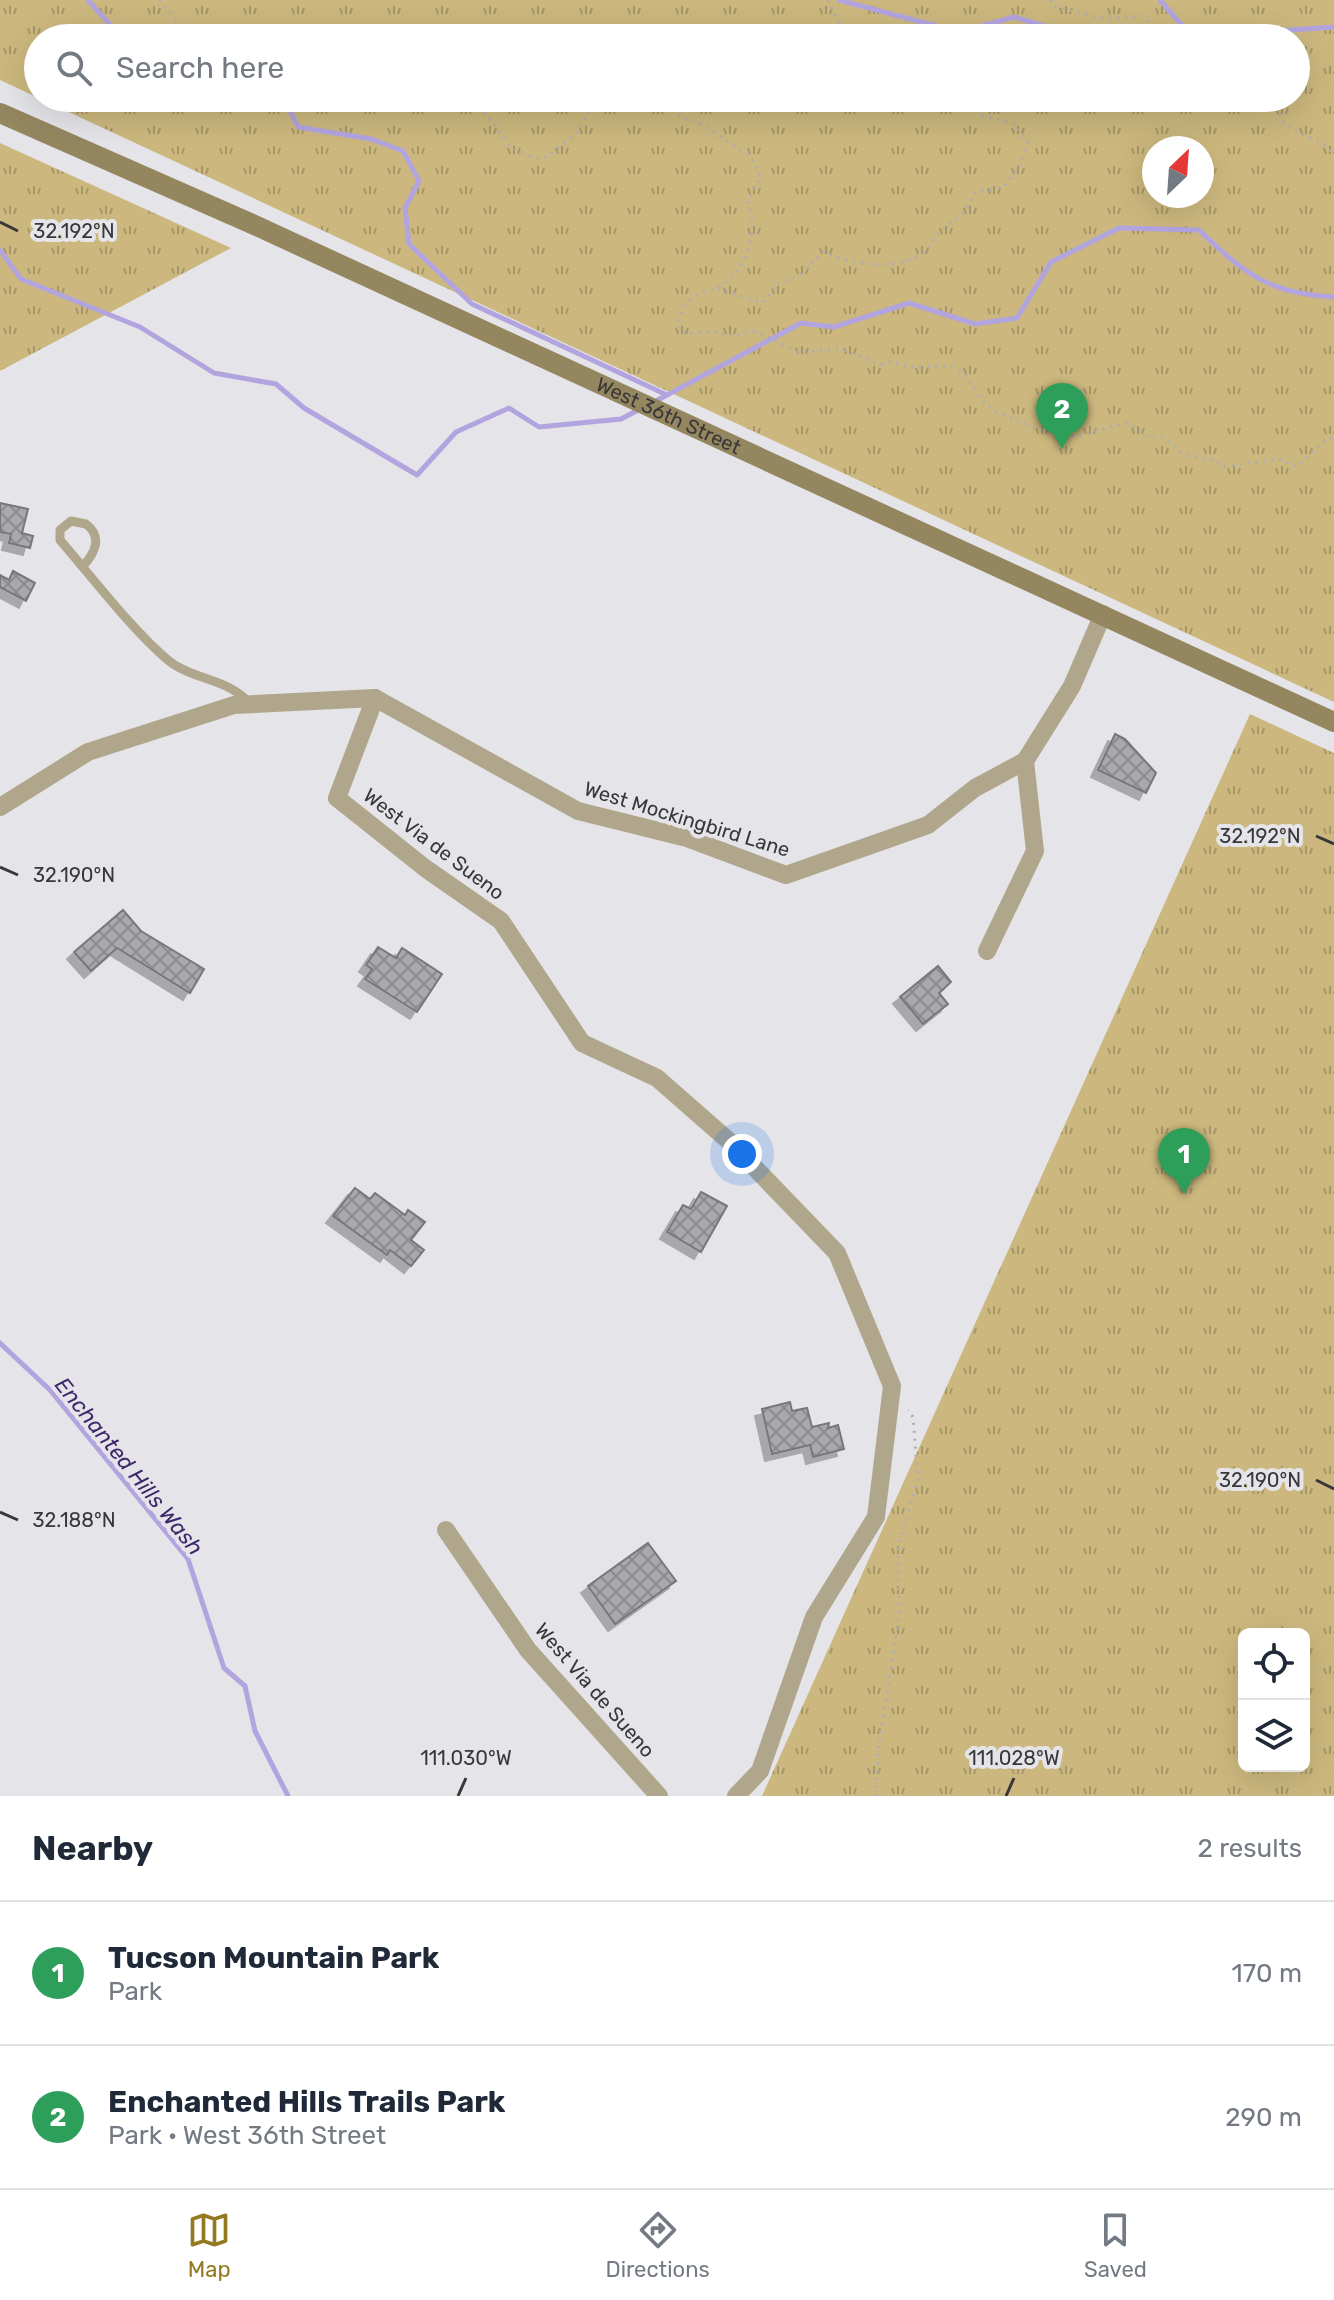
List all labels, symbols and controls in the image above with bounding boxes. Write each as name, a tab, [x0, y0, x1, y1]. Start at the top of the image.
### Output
search box	[24, 24, 1310, 112]
icon: search	[52, 46, 96, 90]
text: Search here	[116, 50, 284, 86]
north arrow	[1142, 136, 1214, 208]
text: 32.192°N	[33, 219, 115, 243]
street label: West 36th Street	[592, 372, 745, 459]
pin: 2	[1036, 383, 1088, 449]
street label: West Mockingbird Lane	[581, 776, 793, 862]
street label: West Via de Sueno	[359, 783, 509, 905]
text: 32.192°N	[1219, 824, 1301, 848]
text: 32.190°N	[33, 863, 115, 887]
pin: 1	[1158, 1128, 1210, 1194]
your location	[722, 1134, 762, 1174]
water label: Enchanted Hills Wash	[49, 1372, 209, 1560]
text: 32.190°N	[1219, 1468, 1301, 1492]
text: 32.188°N	[32, 1508, 116, 1532]
street label: West Via de Sueno	[530, 1618, 660, 1762]
map controls	[1238, 1628, 1310, 1772]
button: locate	[1238, 1628, 1310, 1700]
button: layers	[1238, 1700, 1310, 1772]
text: 111.030°W	[420, 1746, 512, 1770]
text: 111.028°W	[968, 1746, 1060, 1770]
text: Nearby	[32, 1828, 153, 1869]
text: 2 results	[1198, 1833, 1302, 1864]
text: Tucson Mountain Park	[108, 1940, 439, 1976]
text: 1	[52, 1958, 64, 1989]
text: 170 m	[1232, 1958, 1302, 1989]
text: Park	[108, 1976, 162, 2007]
text: Enchanted Hills Trails Park	[108, 2084, 505, 2120]
text: 2	[50, 2102, 66, 2133]
text: 290 m	[1225, 2102, 1302, 2133]
text: Park · West 36th Street	[108, 2120, 386, 2151]
tab: Map	[187, 2208, 231, 2283]
tab: Directions	[605, 2208, 710, 2283]
tab: Saved	[1084, 2208, 1147, 2283]

